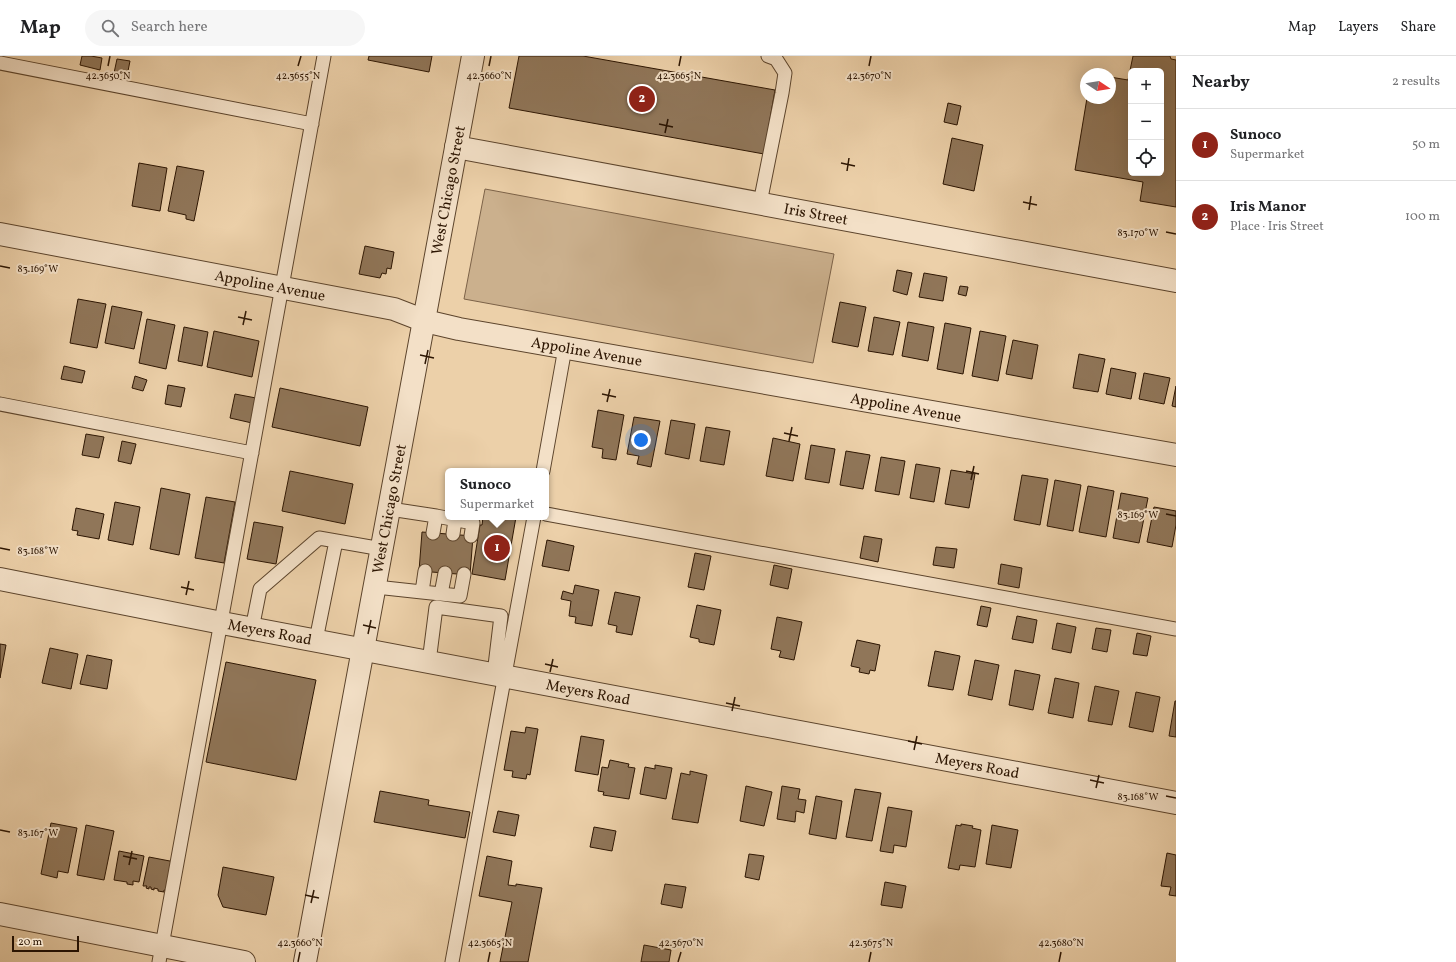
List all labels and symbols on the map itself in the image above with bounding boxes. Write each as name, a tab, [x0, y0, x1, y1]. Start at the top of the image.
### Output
north arrow	[1080, 68, 1116, 104]
text: 42.3650°N	[85, 69, 131, 83]
text: 42.3655°N	[276, 69, 321, 83]
text: 42.3660°N	[466, 69, 512, 83]
text: 42.3665°N	[657, 69, 702, 83]
text: 42.3670°N	[847, 69, 892, 83]
pin: 2	[629, 84, 655, 114]
street label: West Chicago Street	[427, 124, 472, 257]
street label: Iris Street	[782, 199, 849, 232]
text: 83.170°W	[1118, 226, 1158, 240]
text: 83.169°W	[18, 262, 58, 276]
street label: Appoline Avenue	[213, 266, 327, 308]
street label: Appoline Avenue	[529, 333, 644, 373]
street label: Appoline Avenue	[849, 389, 963, 429]
your location	[631, 430, 651, 450]
street label: West Chicago Street	[368, 443, 413, 575]
text: 83.169°W	[1118, 508, 1158, 522]
pin: 1	[484, 533, 510, 563]
text: 83.168°W	[18, 544, 58, 558]
street label: Meyers Road	[226, 615, 313, 652]
street label: Meyers Road	[544, 675, 632, 712]
street label: Meyers Road	[933, 749, 1021, 785]
text: 83.168°W	[1118, 790, 1158, 804]
text: 83.167°W	[18, 826, 58, 840]
scale bar	[12, 934, 79, 953]
text: 42.3660°N	[277, 936, 323, 950]
text: 42.3665°N	[468, 936, 513, 950]
text: 42.3670°N	[659, 936, 704, 950]
text: 42.3675°N	[849, 936, 894, 950]
text: 42.3680°N	[1038, 936, 1084, 950]

